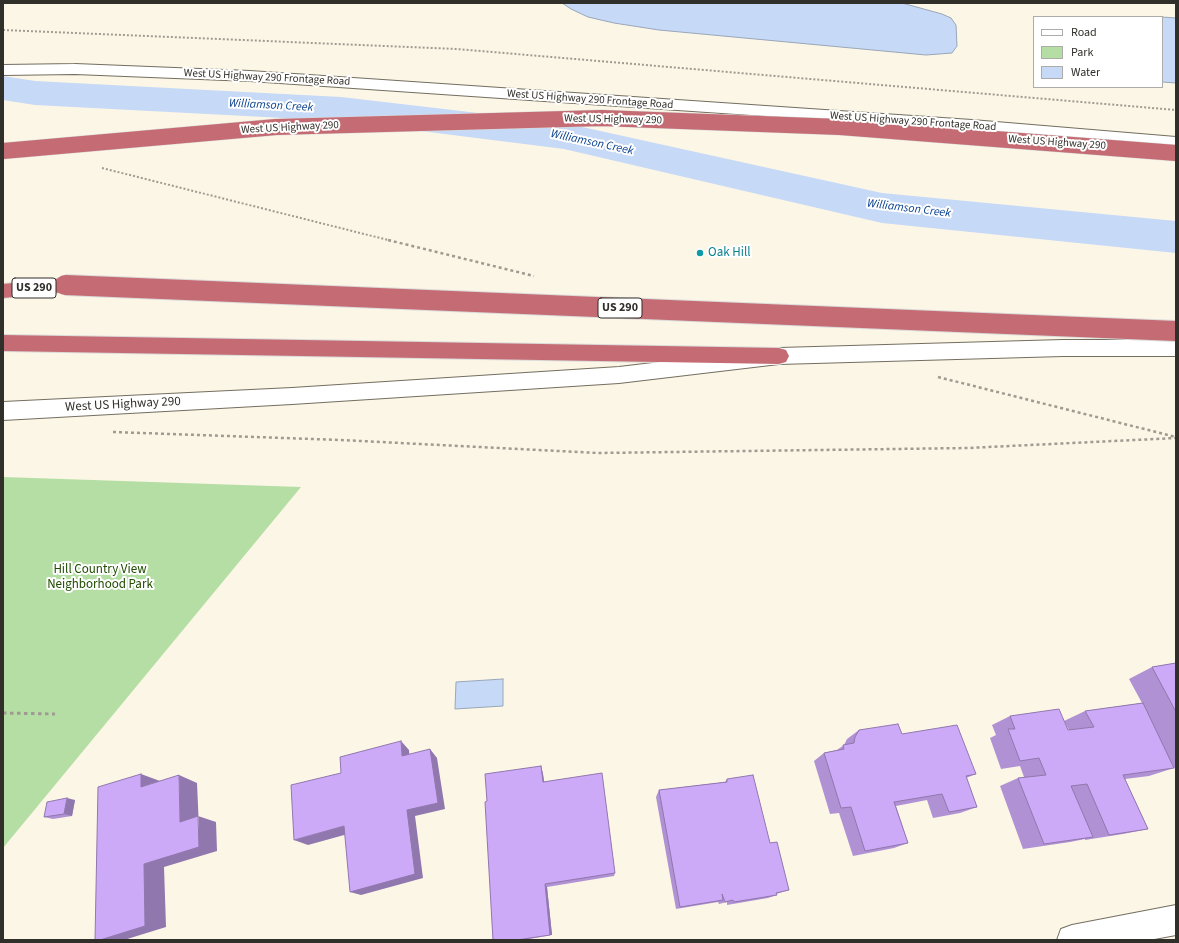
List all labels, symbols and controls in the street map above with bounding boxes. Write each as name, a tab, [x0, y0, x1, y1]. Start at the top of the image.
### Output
legend	[1033, 16, 1163, 88]
text: Road	[1071, 24, 1097, 41]
text: Park	[1071, 44, 1093, 61]
text: Water	[1071, 64, 1100, 81]
street label: West US Highway 290 Frontage Road	[183, 67, 351, 89]
street label: West US Highway 290 Frontage Road	[506, 88, 674, 112]
water label: Williamson Creek	[229, 97, 313, 115]
street label: West US Highway 290 Frontage Road	[829, 110, 997, 134]
street label: West US Highway 290	[564, 113, 662, 127]
street label: West US Highway 290	[241, 119, 339, 137]
water label: Williamson Creek	[549, 127, 635, 159]
street label: West US Highway 290	[1008, 133, 1106, 153]
water label: Williamson Creek	[866, 197, 952, 221]
place label: Oak Hill	[708, 245, 751, 261]
marker: Oak Hill	[695, 248, 705, 258]
road number: US 290	[12, 278, 56, 298]
road number: US 290	[598, 298, 642, 318]
street label: West US Highway 290	[65, 394, 181, 416]
park label: Hill Country View Neighborhood Park	[47, 562, 153, 593]

